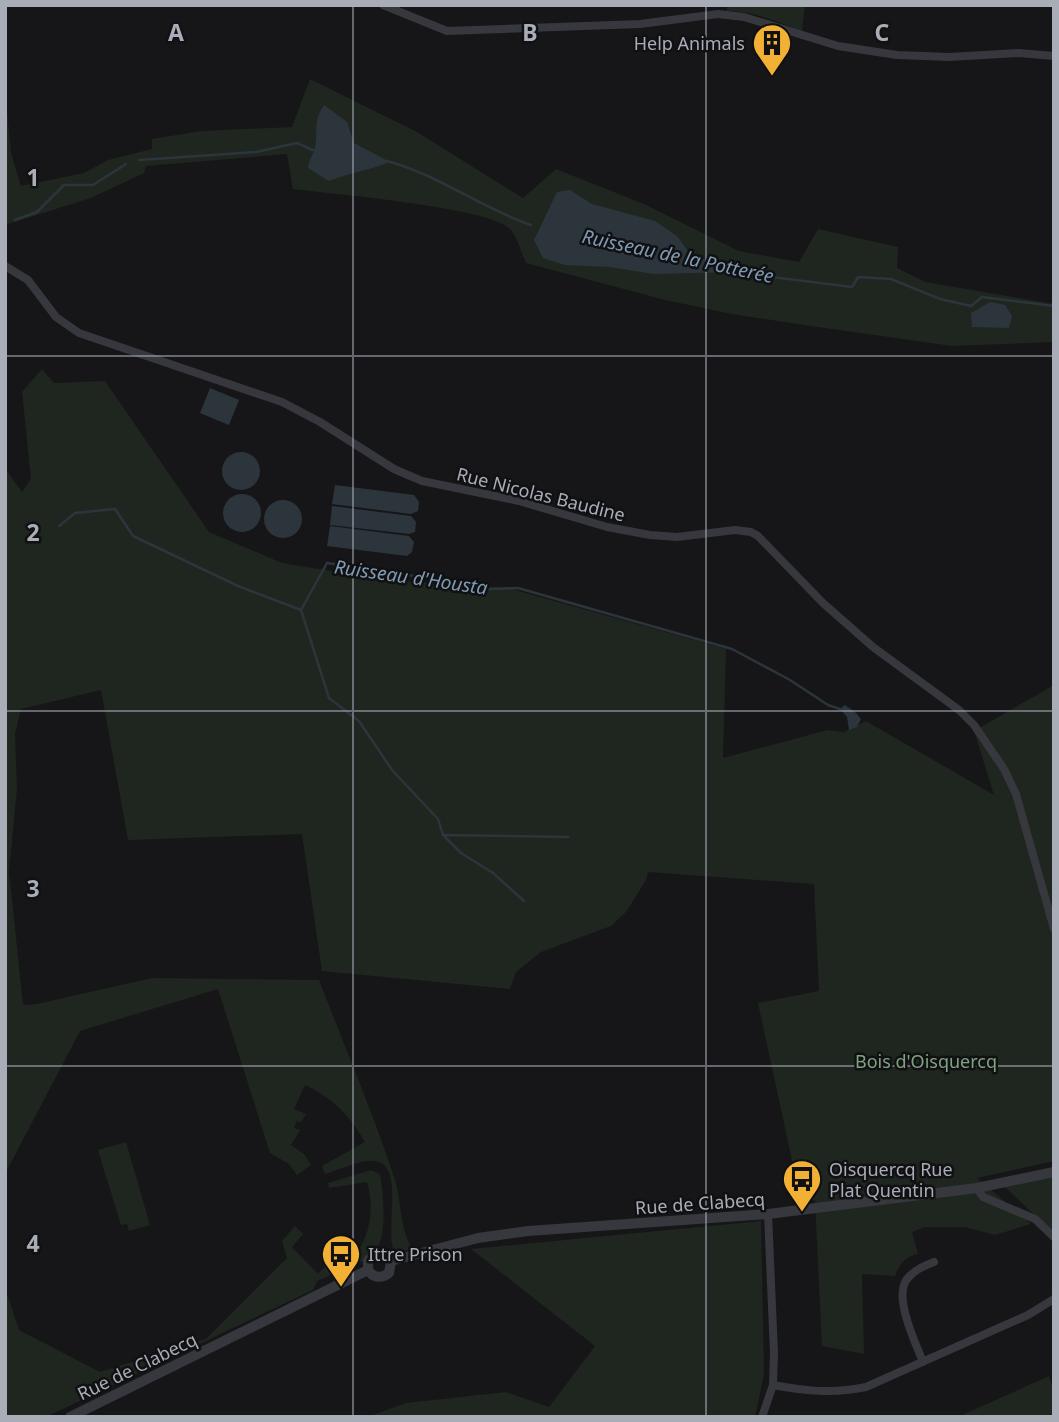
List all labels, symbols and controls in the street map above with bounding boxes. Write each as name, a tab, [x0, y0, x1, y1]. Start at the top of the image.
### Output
text: A	[168, 16, 184, 48]
text: B	[522, 16, 538, 48]
text: C	[875, 16, 890, 48]
building icon: Help Animals	[751, 22, 793, 77]
place label: Help Animals	[634, 31, 745, 55]
text: 1	[26, 161, 40, 193]
water label: Ruisseau de la Potterée	[580, 223, 776, 289]
street label: Rue Nicolas Baudine	[454, 461, 628, 527]
text: 2	[26, 516, 40, 548]
water label: Ruisseau d'Housta	[333, 553, 490, 601]
text: 3	[26, 872, 40, 904]
park label: Bois d'Oisquercq	[855, 1049, 997, 1073]
place label: Oisquercq Rue Plat Quentin	[829, 1157, 953, 1202]
bus stop icon: Oisquercq Rue Plat Quentin	[781, 1158, 823, 1213]
street label: Rue de Clabecq	[634, 1186, 766, 1220]
text: 4	[26, 1227, 40, 1259]
bus stop icon: Ittre Prison	[320, 1233, 362, 1288]
place label: Ittre Prison	[368, 1242, 463, 1266]
street label: Rue de Clabecq	[73, 1327, 201, 1405]

